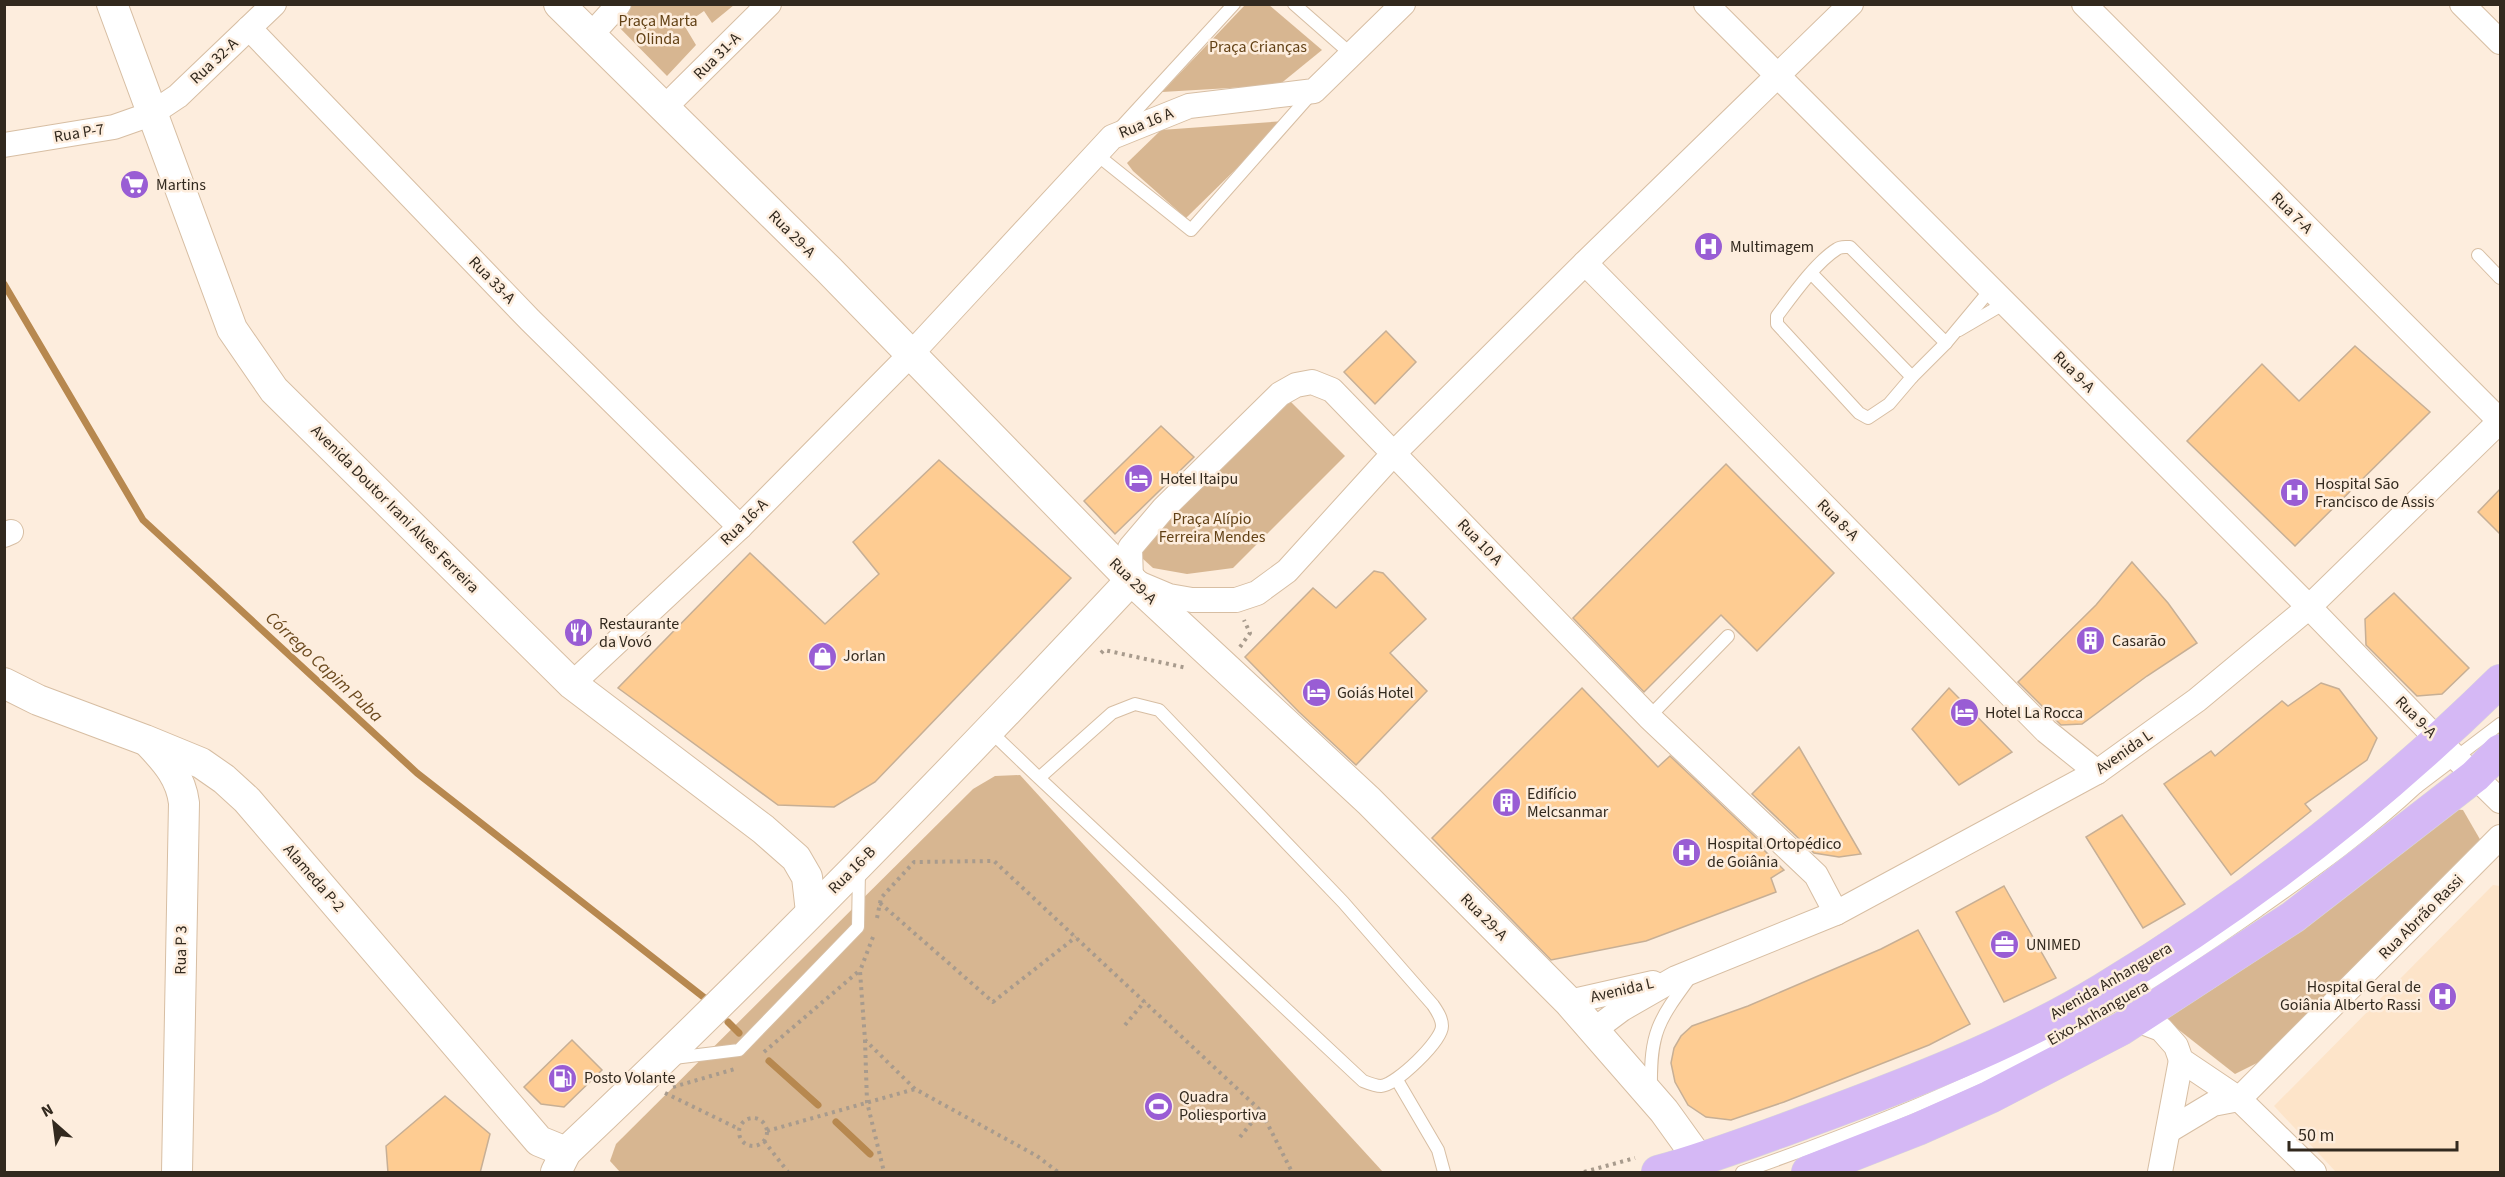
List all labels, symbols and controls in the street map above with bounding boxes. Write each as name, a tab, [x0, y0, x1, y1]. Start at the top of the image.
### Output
park label: Praça Marta Olinda	[618, 10, 698, 50]
street label: Rua 31-A	[688, 27, 746, 85]
street label: Rua 32-A	[185, 33, 243, 89]
park label: Praça Crianças	[1209, 36, 1307, 58]
street label: Rua 16 A	[1116, 102, 1177, 144]
street label: Rua P-7	[52, 118, 106, 148]
supermarket icon: Martins	[119, 169, 151, 201]
place label: Martins	[156, 174, 206, 196]
street label: Rua 7-A	[2266, 187, 2318, 239]
street label: Rua 29-A	[763, 205, 821, 263]
hospital icon: Multimagem	[1693, 231, 1725, 263]
place label: Multimagem	[1730, 236, 1814, 258]
street label: Rua 33-A	[464, 251, 520, 309]
street label: Rua 9-A	[2048, 346, 2100, 398]
street label: Avenida Doutor Irani Alves Ferreira	[306, 420, 484, 598]
hotel icon: Hotel Itaipu	[1123, 463, 1155, 495]
place label: Hotel Itaipu	[1160, 468, 1238, 490]
place label: Hospital São Francisco de Assis	[2315, 473, 2435, 513]
hospital icon: Hospital São Francisco de Assis	[2278, 477, 2310, 509]
street label: Rua 16-A	[715, 494, 773, 550]
street label: Rua 8-A	[1812, 494, 1864, 546]
park label: Praça Alípio Ferreira Mendes	[1159, 508, 1266, 548]
street label: Rua 10 A	[1452, 514, 1508, 570]
street label: Rua 29-A	[1104, 553, 1162, 609]
water label: Córrego Capim Puba	[260, 606, 388, 728]
place label: Restaurante da Vovó	[599, 613, 679, 653]
restaurant icon: Restaurante da Vovó	[562, 617, 594, 649]
building icon: Casarão	[2075, 625, 2107, 657]
place label: Casarão	[2112, 630, 2166, 652]
shop icon: Jorlan	[806, 640, 838, 672]
place label: Jorlan	[843, 645, 886, 667]
hotel icon: Goiás Hotel	[1300, 677, 1332, 709]
place label: Goiás Hotel	[1337, 682, 1413, 704]
street label: Rua 9-A	[2390, 691, 2442, 743]
hotel icon: Hotel La Rocca	[1948, 697, 1980, 729]
place label: Hotel La Rocca	[1985, 702, 2083, 724]
street label: Avenida L	[2091, 724, 2157, 780]
place label: Edifício Melcsanmar	[1527, 783, 1609, 823]
building icon: Edifício Melcsanmar	[1490, 787, 1522, 819]
place label: Hospital Ortopédico de Goiânia	[1707, 833, 1841, 873]
hospital icon: Hospital Ortopédico de Goiânia	[1670, 837, 1702, 869]
street label: Alameda P-2	[278, 839, 350, 917]
street label: Rua 16-B	[823, 841, 881, 899]
street label: Rua Abrrão Rassi	[2374, 870, 2468, 964]
street label: Rua 29-A	[1455, 888, 1513, 946]
street label: Rua P 3	[170, 925, 192, 975]
office icon: UNIMED	[1989, 929, 2021, 961]
place label: UNIMED	[2026, 934, 2081, 956]
street label: Avenida Anhanguera	[2046, 937, 2176, 1025]
street label: Avenida L	[1588, 972, 1656, 1008]
street label: Eixo-Anhanguera	[2043, 975, 2153, 1051]
place label: Hospital Geral de Goiânia Alberto Rassi	[2280, 976, 2421, 1016]
hospital icon: Hospital Geral de Goiânia Alberto Rassi	[2426, 980, 2458, 1012]
fuel station icon: Posto Volante	[547, 1062, 579, 1094]
place label: Posto Volante	[584, 1067, 676, 1089]
place label: Quadra Poliesportiva	[1179, 1086, 1267, 1126]
sports icon: Quadra Poliesportiva	[1142, 1090, 1174, 1122]
north arrow	[24, 1093, 84, 1153]
text: N	[38, 1098, 57, 1123]
scale bar	[2289, 1114, 2457, 1152]
text: 50 m	[2298, 1123, 2334, 1148]

